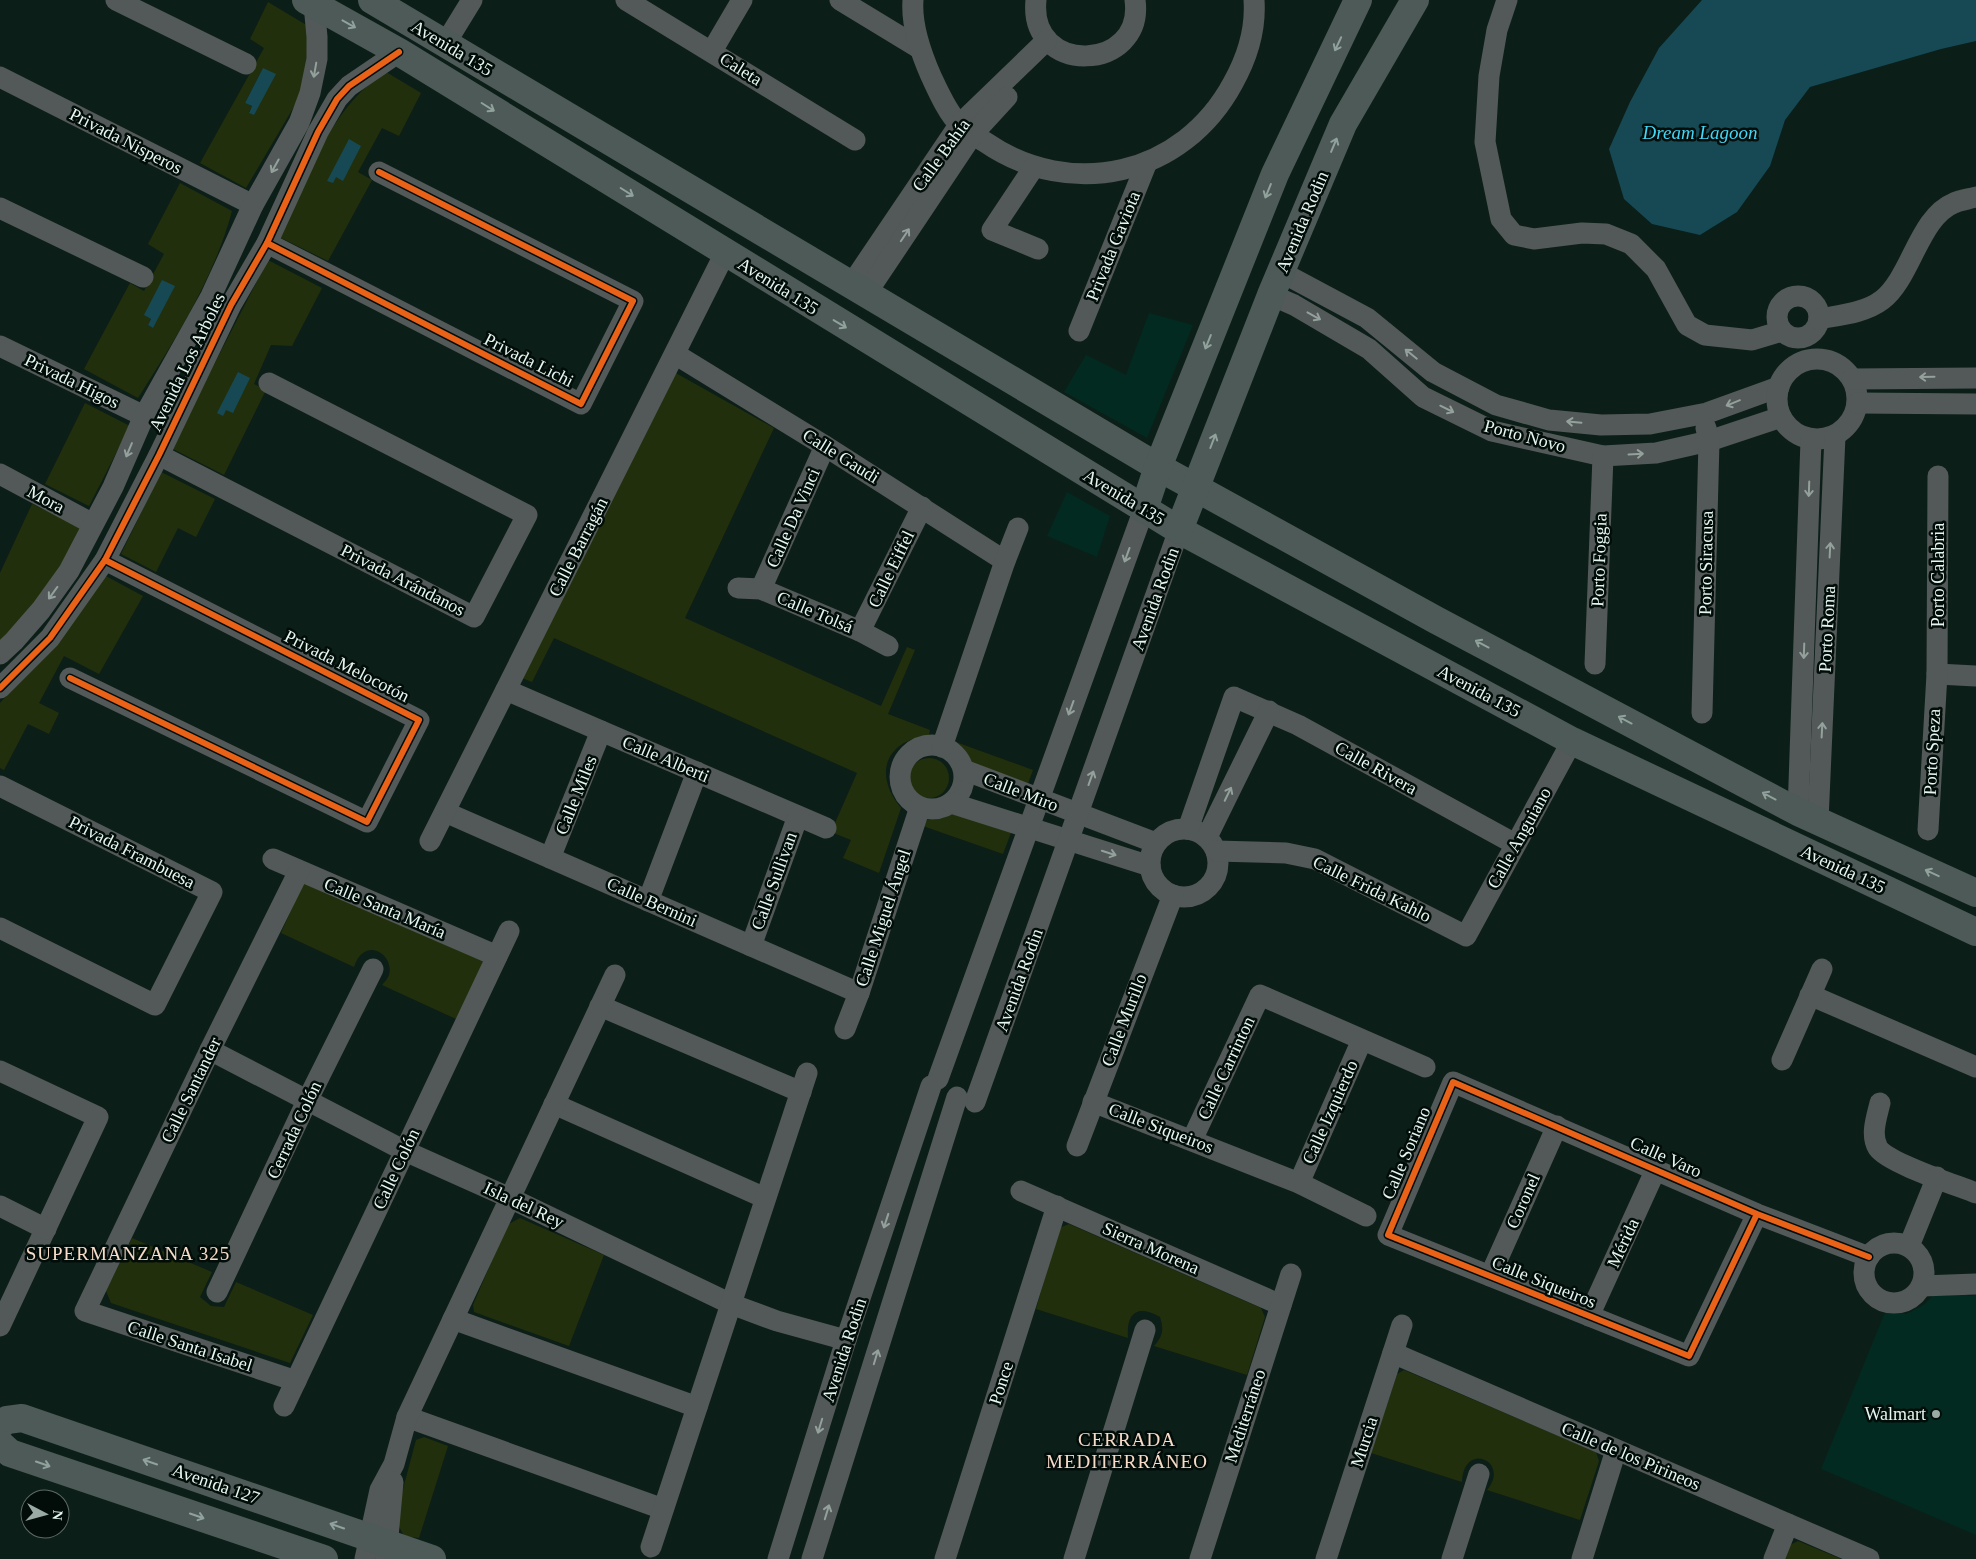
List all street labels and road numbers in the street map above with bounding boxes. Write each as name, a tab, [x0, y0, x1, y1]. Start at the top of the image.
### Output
street label: Avenida 135	[408, 16, 496, 80]
street label: Caleta	[716, 48, 766, 90]
street label: Privada Nisperos	[66, 104, 186, 178]
street label: Calle Bahía	[908, 115, 974, 195]
street label: Avenida Rodin	[1272, 168, 1332, 276]
street label: Privada Gaviota	[1082, 188, 1144, 304]
street label: Avenida 135	[734, 253, 822, 319]
street label: Avenida Los Arboles	[145, 289, 229, 435]
street label: Privada Lichi	[481, 329, 577, 391]
street label: Privada Higos	[22, 350, 122, 412]
street label: Porto Novo	[1482, 416, 1568, 456]
street label: Calle Gaudi	[799, 425, 883, 487]
street label: Calle Da Vinci	[762, 465, 824, 571]
street label: Avenida 135	[1080, 465, 1168, 529]
street label: Mora	[24, 481, 68, 517]
street label: Calle Barragán	[544, 494, 612, 600]
street label: Porto Siracusa	[1695, 511, 1717, 615]
street label: Porto Foggia	[1587, 513, 1611, 607]
street label: Porto Calabria	[1928, 523, 1948, 627]
street label: Calle Eiffel	[864, 527, 918, 611]
street label: Privada Arándanos	[338, 540, 468, 620]
street label: Avenida Rodin	[1127, 545, 1183, 653]
street label: Porto Roma	[1815, 585, 1839, 673]
street label: Calle Tolsá	[774, 587, 856, 637]
street label: Privada Melocotón	[281, 626, 413, 706]
street label: Avenida 135	[1434, 661, 1524, 721]
street label: Porto Speza	[1920, 708, 1944, 796]
street label: Calle Alberti	[620, 732, 712, 786]
street label: Calle Rivera	[1332, 737, 1420, 799]
street label: Calle Miles	[551, 753, 601, 837]
street label: Calle Miro	[981, 769, 1061, 815]
street label: Calle Anguiano	[1483, 784, 1555, 892]
street label: Privada Frambuesa	[66, 812, 198, 892]
street label: Calle Sullivan	[747, 829, 801, 933]
street label: Avenida 135	[1797, 841, 1889, 897]
street label: Calle Miguel Ángel	[850, 847, 915, 989]
street label: Calle Frida Kahlo	[1310, 852, 1434, 926]
street label: Calle Santa María	[321, 873, 449, 943]
street label: Calle Bernini	[604, 873, 700, 931]
street label: Avenida Rodin	[991, 926, 1047, 1034]
street label: Calle Murillo	[1097, 971, 1151, 1069]
street label: Calle Carrinton	[1193, 1013, 1259, 1123]
street label: Calle Santander	[157, 1034, 225, 1146]
street label: Calle Izquierdo	[1298, 1057, 1362, 1167]
street label: Cerrada Colón	[263, 1078, 325, 1182]
street label: Calle Siqueiros	[1106, 1099, 1216, 1157]
street label: Calle Soriano	[1378, 1104, 1434, 1202]
street label: Calle Colón	[369, 1126, 423, 1212]
street label: Calle Varo	[1627, 1132, 1705, 1182]
street label: Coronel	[1502, 1170, 1544, 1232]
street label: Isla del Rey	[481, 1178, 567, 1232]
street label: Mérida	[1603, 1215, 1643, 1271]
street label: Sierra Morena	[1100, 1218, 1202, 1278]
street label: Calle Siqueiros	[1489, 1252, 1599, 1312]
street label: Avenida Rodin	[818, 1295, 870, 1405]
street label: Calle Santa Isabel	[125, 1316, 255, 1376]
street label: Ponce	[985, 1359, 1017, 1407]
street label: Mediterráneo	[1221, 1367, 1269, 1465]
street label: Murcia	[1346, 1414, 1382, 1470]
street label: Calle de los Pirineos	[1559, 1418, 1703, 1494]
street label: Avenida 127	[170, 1460, 262, 1508]

